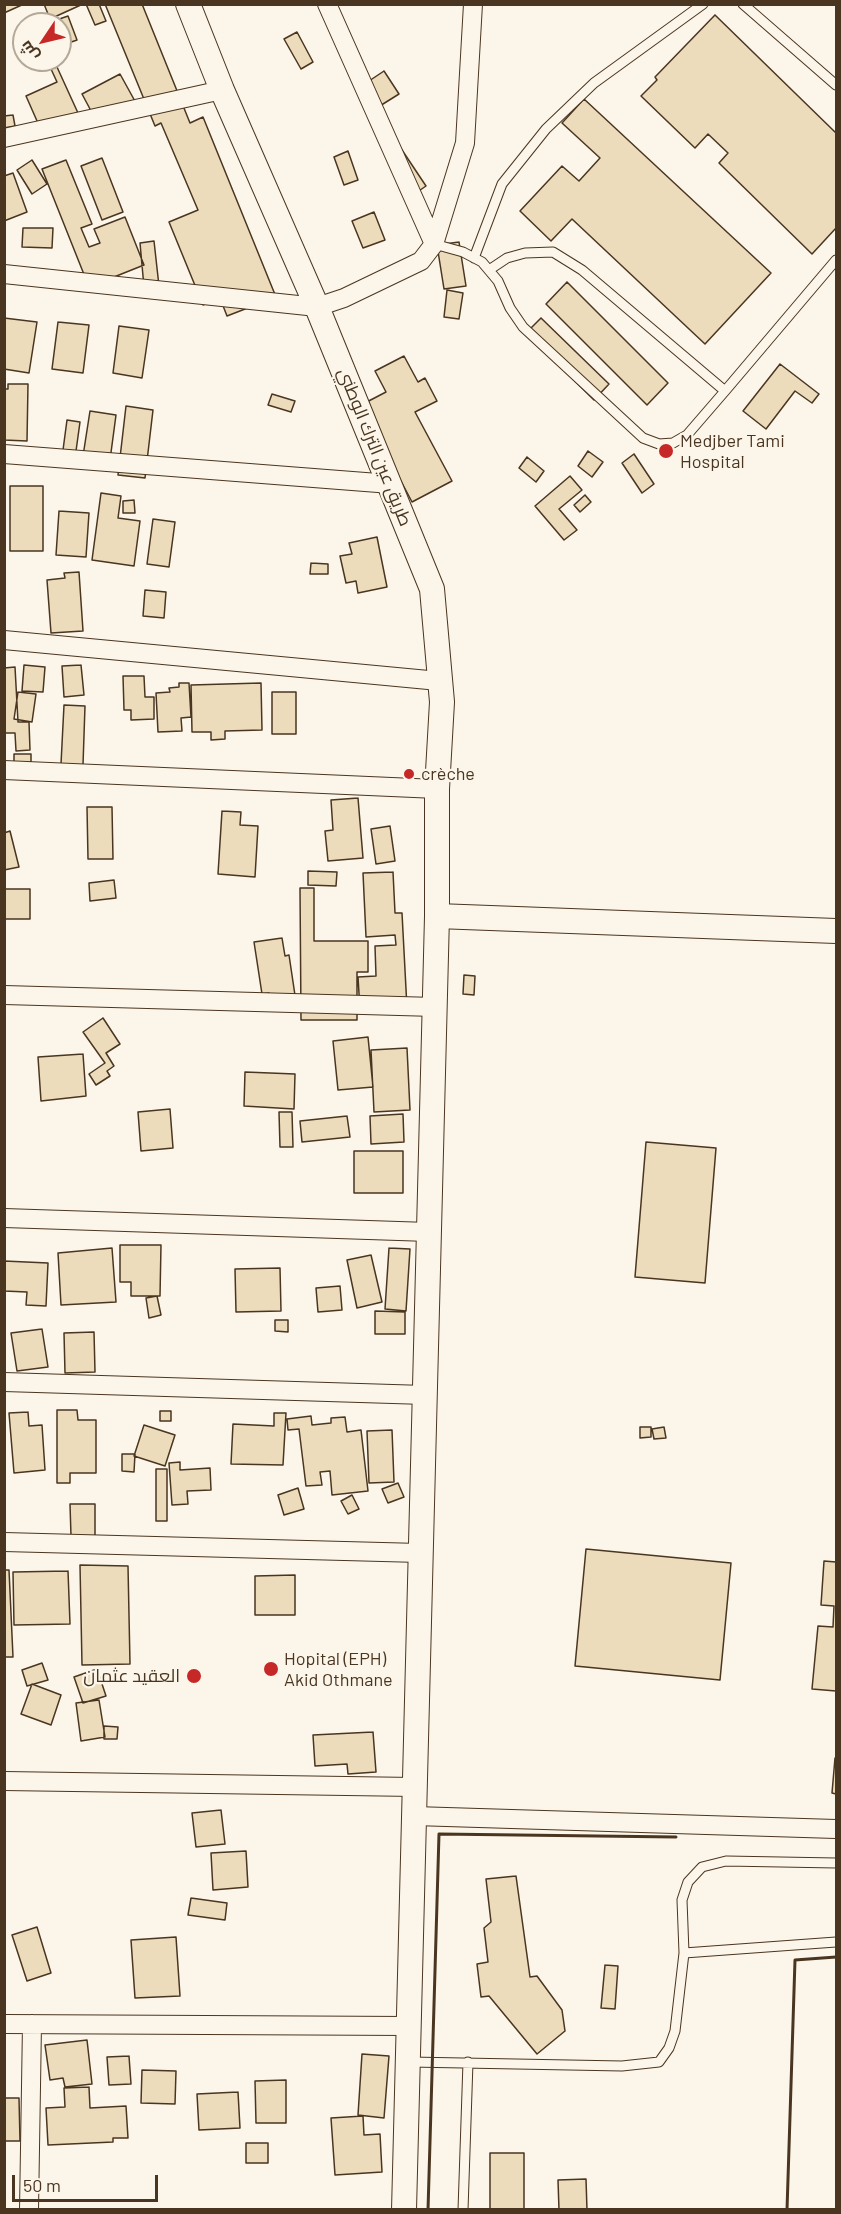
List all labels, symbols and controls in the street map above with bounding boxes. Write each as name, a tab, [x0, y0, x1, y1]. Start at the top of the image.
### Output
north arrow	[12, 12, 72, 72]
text: ش	[15, 38, 42, 65]
street label: طريق عين الترك الوطني	[333, 365, 417, 529]
place label: Medjber Tami Hospital	[680, 430, 785, 472]
marker: Medjber Tami Hospital	[657, 442, 675, 460]
place label: crèche	[421, 763, 475, 785]
marker: crèche	[402, 767, 416, 781]
place label: Hopital (EPH) Akid Othmane	[284, 1648, 393, 1690]
marker: Hopital (EPH) Akid Othmane	[262, 1660, 280, 1678]
place label: العقيد عثمان	[83, 1665, 180, 1687]
marker: العقيد عثمان	[185, 1667, 203, 1685]
scale bar	[15, 2163, 160, 2201]
text: 50 m	[23, 2174, 61, 2196]

